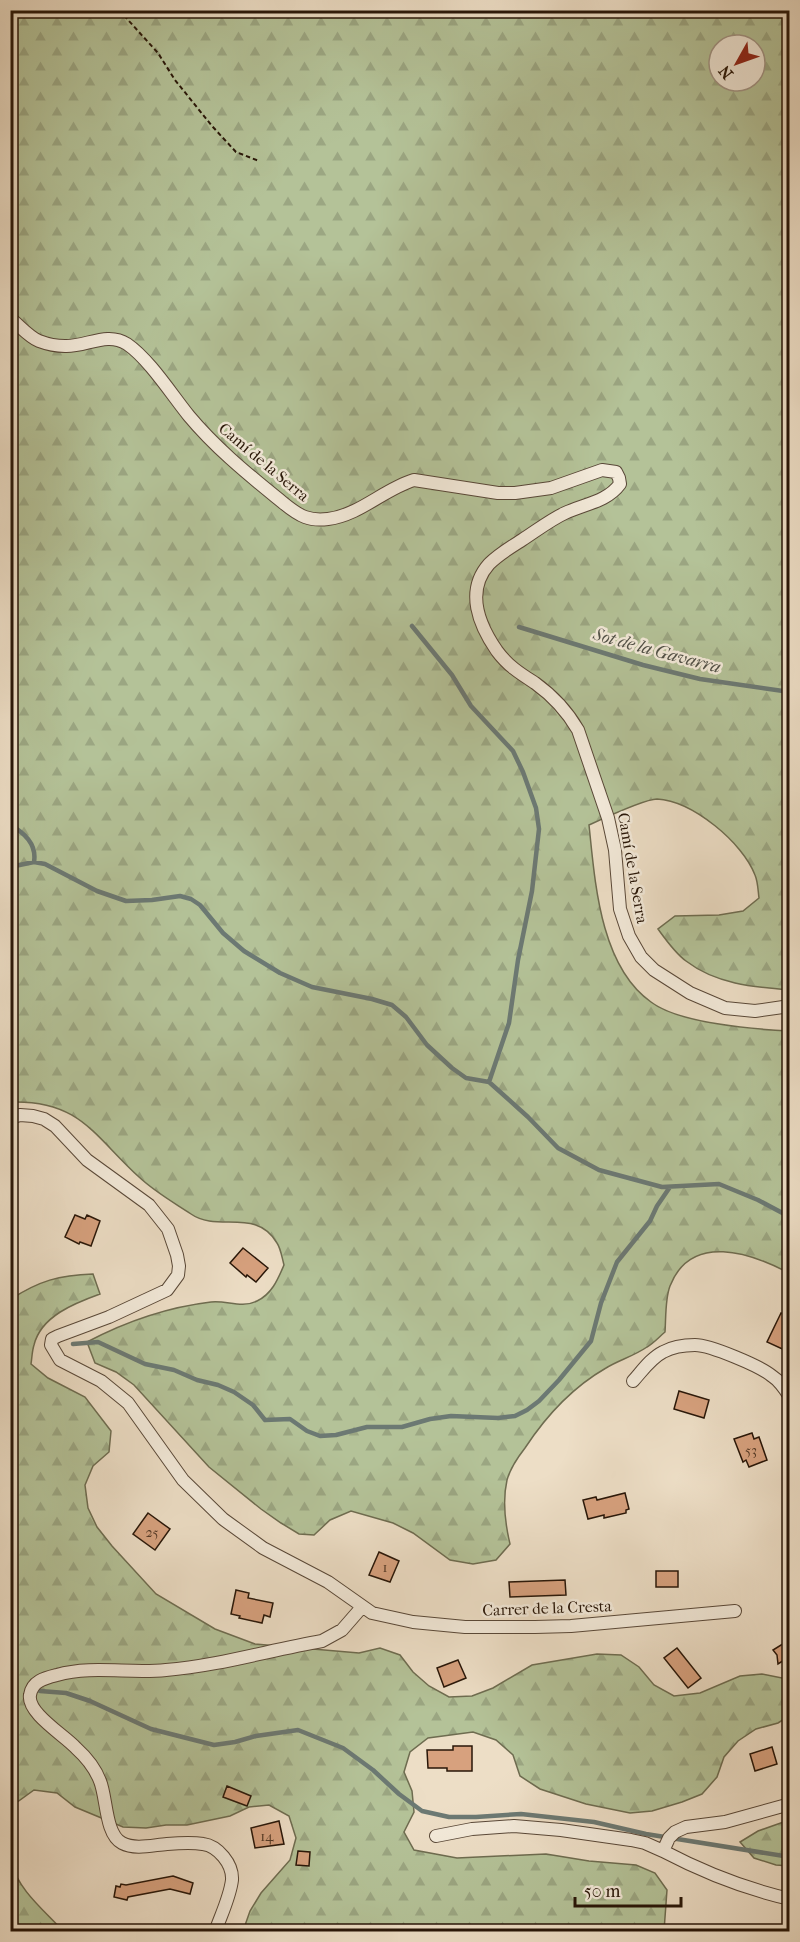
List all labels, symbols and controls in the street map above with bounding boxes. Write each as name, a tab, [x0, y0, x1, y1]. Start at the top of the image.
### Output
north arrow	[707, 33, 767, 93]
text: N	[714, 61, 737, 83]
street label: Camí de la Serra	[215, 419, 314, 506]
water label: Sot de la Gavarra	[590, 624, 723, 678]
street label: Camí de la Serra	[614, 811, 652, 925]
house number: 53	[745, 1442, 757, 1459]
house number: 25	[145, 1524, 159, 1541]
house number: 1	[383, 1559, 388, 1576]
street label: Carrer de la Cresta	[482, 1596, 613, 1620]
house number: 14	[260, 1828, 274, 1845]
scale bar	[575, 1870, 682, 1908]
text: 50 m	[584, 1881, 621, 1902]

